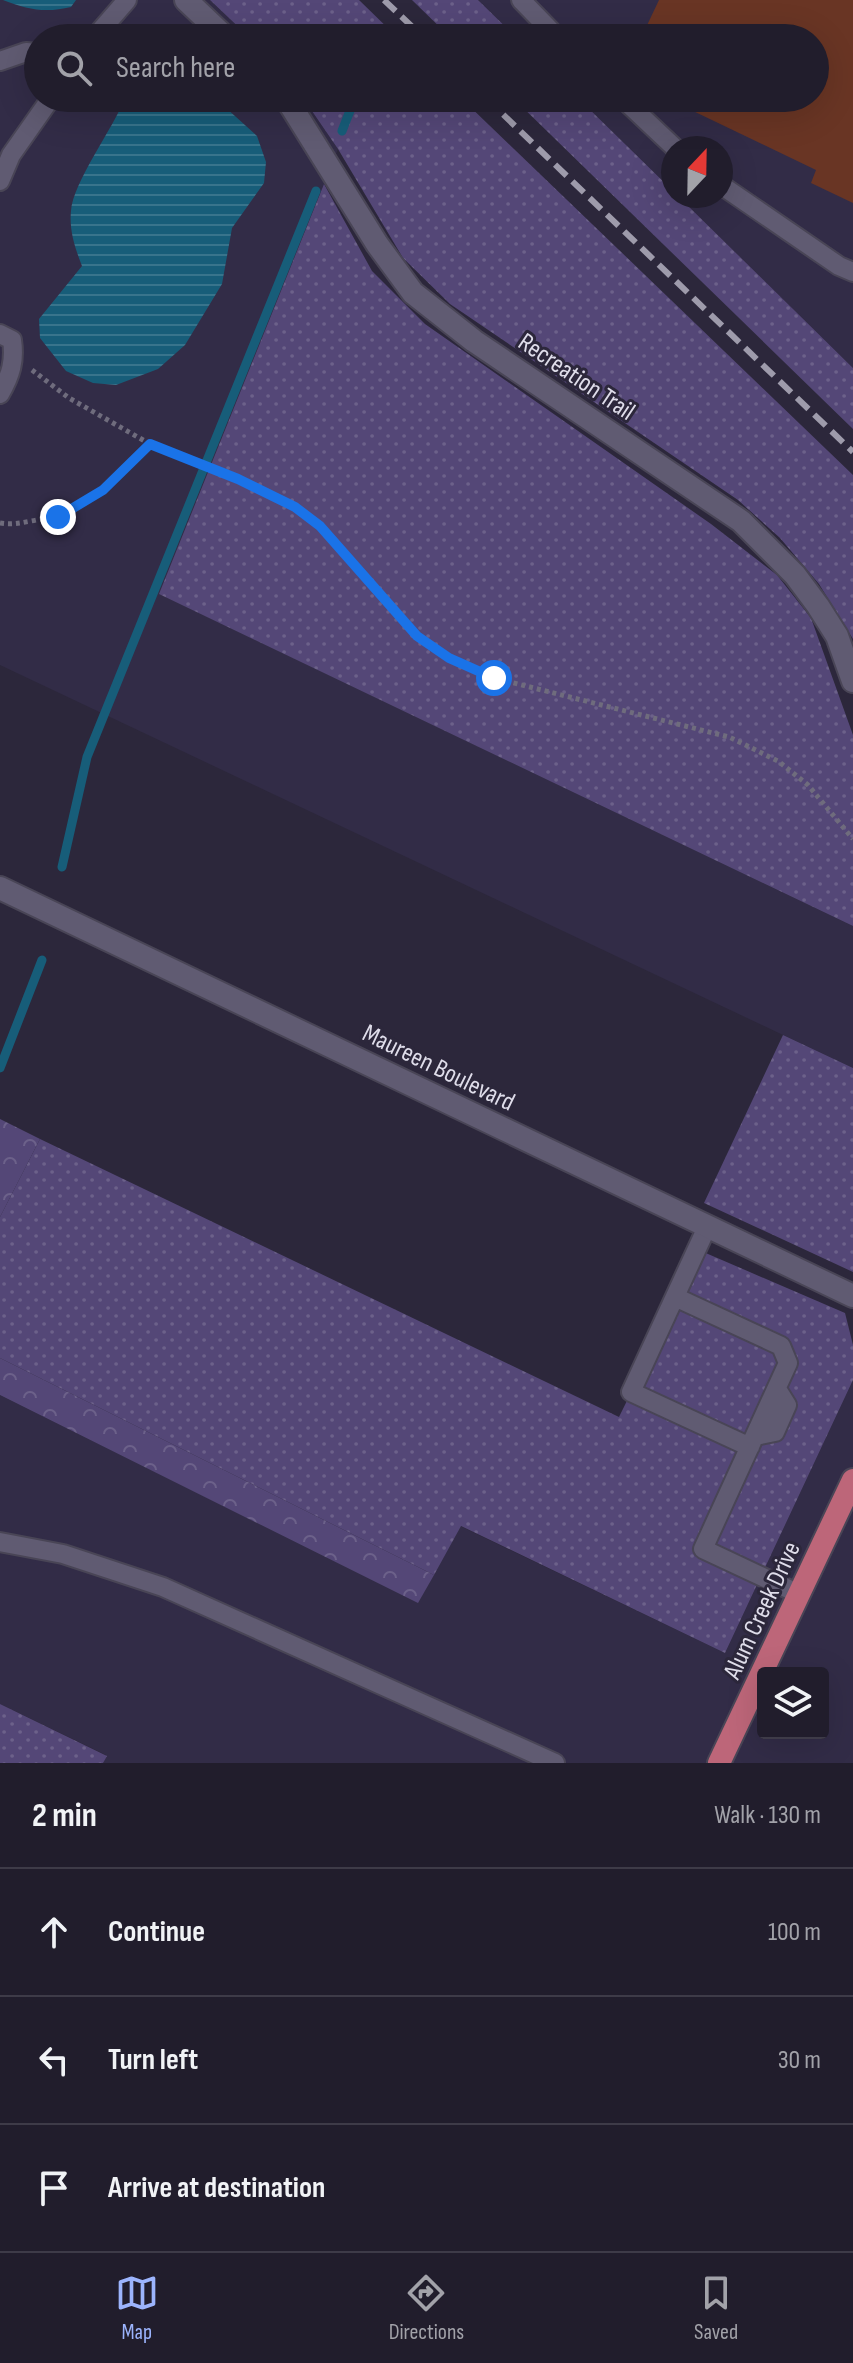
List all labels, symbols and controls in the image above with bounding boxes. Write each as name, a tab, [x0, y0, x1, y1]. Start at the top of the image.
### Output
search box	[24, 24, 829, 112]
icon: search	[52, 46, 96, 90]
text: Search here	[116, 50, 235, 86]
north arrow	[661, 136, 733, 208]
street label: Recreation Trail	[512, 327, 640, 428]
route end	[40, 499, 76, 535]
route start	[476, 660, 512, 696]
street label: Maureen Boulevard	[357, 1018, 519, 1119]
street label: Alum Creek Drive	[717, 1537, 808, 1685]
map controls	[757, 1667, 829, 1739]
button: layers	[757, 1667, 829, 1739]
text: 2 min	[32, 1795, 97, 1836]
text: Walk · 130 m	[714, 1800, 821, 1831]
icon: ahead	[32, 1910, 76, 1954]
text: Continue	[108, 1914, 205, 1950]
text: 100 m	[768, 1917, 821, 1948]
icon: left	[32, 2038, 76, 2082]
text: Turn left	[108, 2042, 198, 2078]
text: 30 m	[778, 2045, 821, 2076]
icon: arrive	[32, 2166, 76, 2210]
text: Arrive at destination	[108, 2170, 325, 2206]
tab: Map	[115, 2271, 159, 2346]
tab: Directions	[389, 2271, 464, 2346]
tab: Saved	[694, 2271, 738, 2346]

